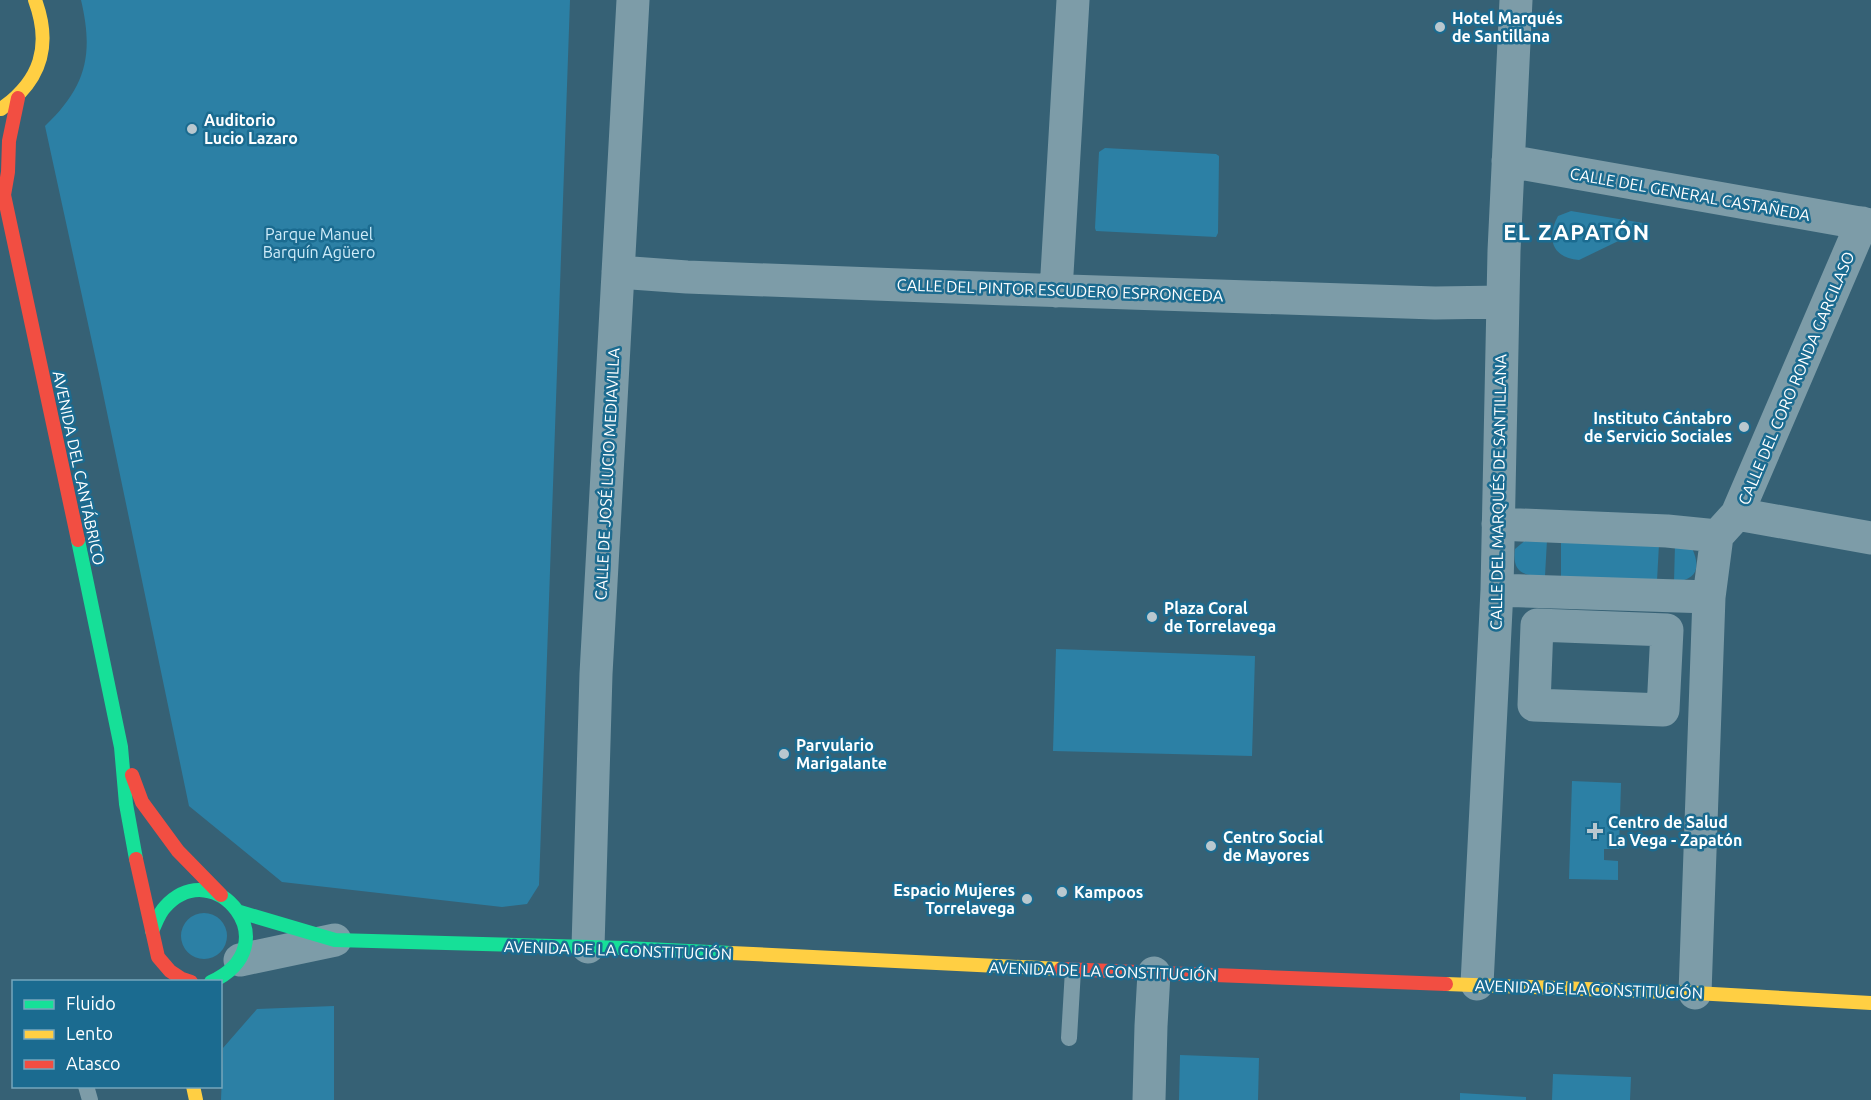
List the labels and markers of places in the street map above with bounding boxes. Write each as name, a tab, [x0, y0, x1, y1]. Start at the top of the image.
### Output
place label: Hotel Marqués de Santillana	[1452, 9, 1563, 45]
marker: Hotel Marqués de Santillana	[1433, 20, 1447, 34]
place label: Auditorio Lucio Lazaro	[204, 111, 298, 147]
marker: Auditorio Lucio Lazaro	[185, 122, 199, 136]
place label: Instituto Cántabro de Servicio Sociales	[1584, 409, 1732, 445]
marker: Instituto Cántabro de Servicio Sociales	[1737, 420, 1751, 434]
place label: Plaza Coral de Torrelavega	[1164, 599, 1276, 635]
marker: Plaza Coral de Torrelavega	[1145, 610, 1159, 624]
place label: Parvulario Marigalante	[796, 736, 887, 772]
marker: Parvulario Marigalante	[777, 747, 791, 761]
place label: Centro de Salud La Vega - Zapatón	[1608, 813, 1742, 849]
marker: Centro de Salud La Vega - Zapatón	[1586, 822, 1604, 840]
place label: Centro Social de Mayores	[1223, 828, 1323, 864]
marker: Centro Social de Mayores	[1204, 839, 1218, 853]
place label: Espacio Mujeres Torrelavega	[893, 881, 1015, 917]
place label: Kampoos	[1074, 883, 1143, 901]
marker: Kampoos	[1055, 885, 1069, 899]
marker: Espacio Mujeres Torrelavega	[1020, 892, 1034, 906]

